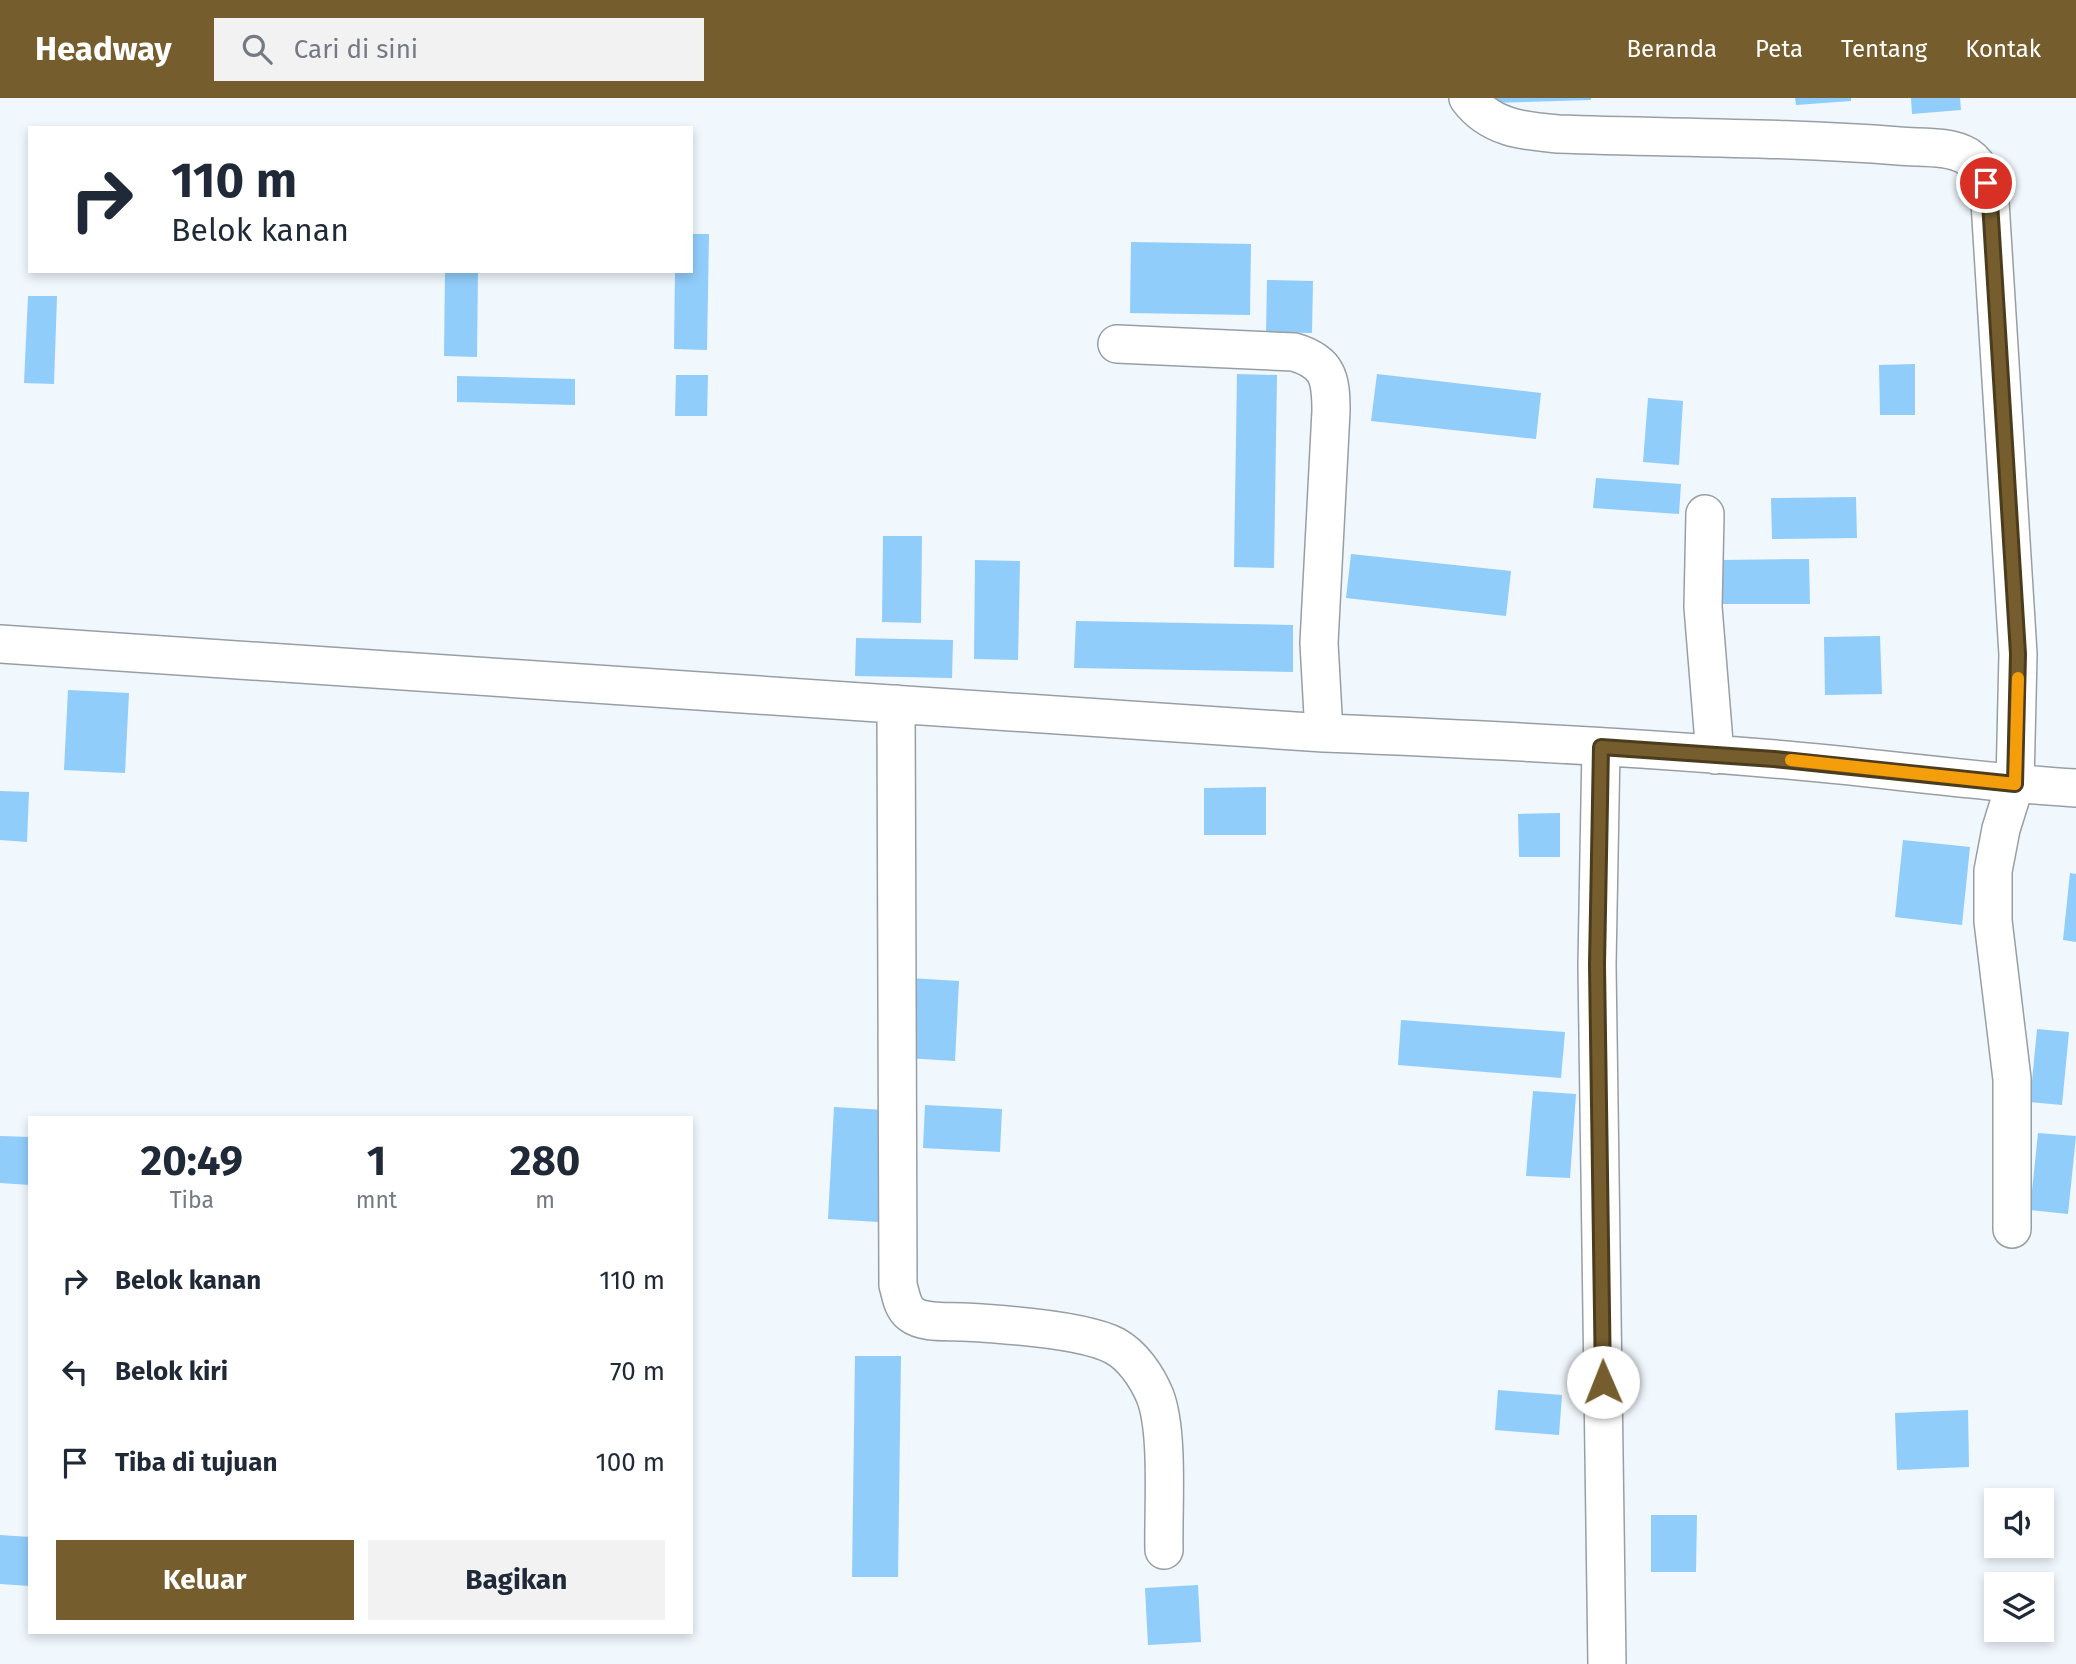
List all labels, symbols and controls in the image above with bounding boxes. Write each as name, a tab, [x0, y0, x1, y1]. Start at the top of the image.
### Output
search box	[214, 18, 704, 81]
text: Headway	[35, 29, 172, 69]
icon: search	[238, 30, 276, 68]
text: Cari di sini	[294, 34, 418, 65]
text: Beranda	[1626, 35, 1717, 63]
text: Peta	[1755, 35, 1803, 63]
text: Tentang	[1841, 35, 1927, 63]
text: Kontak	[1965, 35, 2041, 63]
text: 110 m	[171, 151, 297, 210]
pin	[1956, 153, 2016, 213]
icon: right	[56, 154, 147, 245]
icon: arrive	[1967, 164, 2005, 202]
text: Belok kanan	[171, 211, 349, 249]
text: 20:49	[141, 1136, 243, 1186]
text: 1	[367, 1136, 386, 1186]
text: 280	[510, 1136, 580, 1186]
text: Tiba	[170, 1186, 214, 1214]
text: mnt	[356, 1186, 397, 1214]
text: m	[535, 1186, 555, 1214]
icon: right	[56, 1262, 94, 1300]
text: Belok kanan	[115, 1265, 261, 1296]
text: 110 m	[599, 1265, 665, 1296]
position arrow	[1566, 1345, 1640, 1419]
icon: left	[56, 1353, 94, 1391]
text: Belok kiri	[115, 1356, 228, 1387]
text: 70 m	[610, 1356, 665, 1387]
icon: arrive	[56, 1444, 94, 1482]
text: Tiba di tujuan	[115, 1447, 277, 1478]
text: 100 m	[596, 1447, 665, 1478]
map controls	[1984, 1488, 2054, 1642]
button: sound	[1984, 1488, 2054, 1558]
button: Keluar	[56, 1540, 354, 1620]
button: Bagikan	[368, 1540, 665, 1620]
button: layers	[1984, 1572, 2054, 1642]

